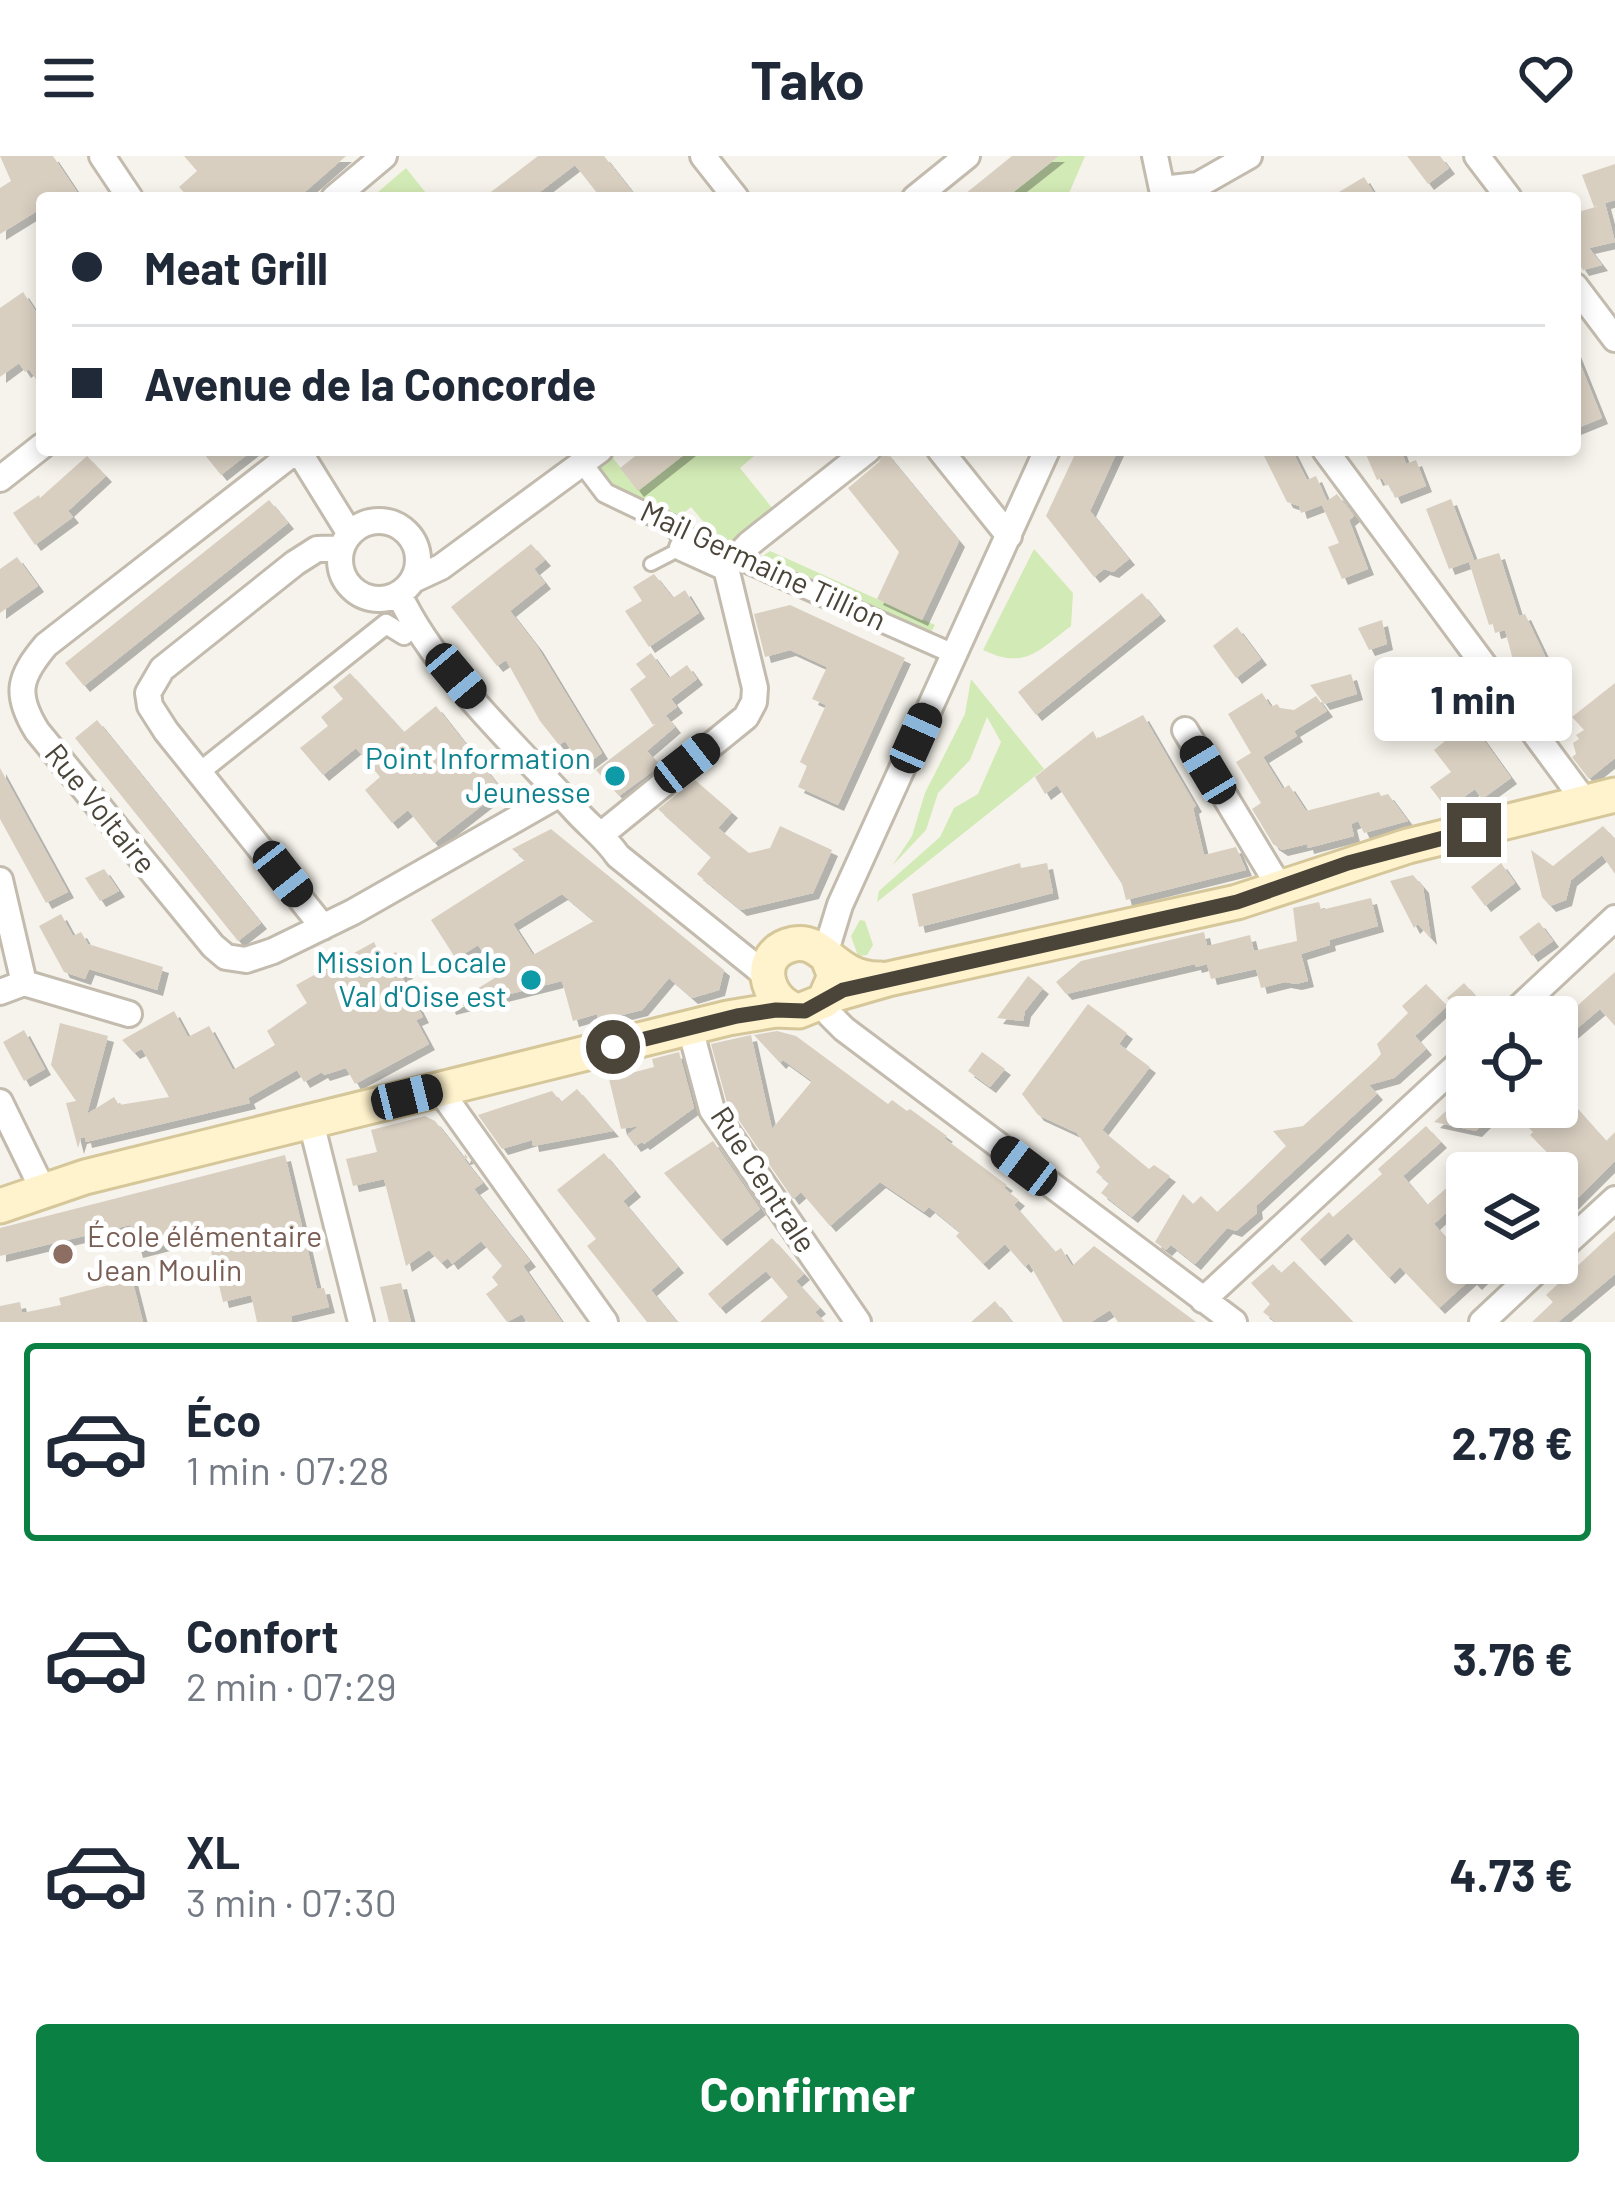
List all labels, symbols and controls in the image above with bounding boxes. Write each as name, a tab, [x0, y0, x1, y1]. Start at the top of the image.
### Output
icon: menu	[36, 45, 102, 111]
icon: heart	[1513, 45, 1579, 111]
text: Tako	[750, 46, 865, 111]
text: Meat Grill	[144, 240, 328, 294]
text: Avenue de la Concorde	[144, 356, 596, 410]
street label: Mail Germaine Tillion	[635, 492, 892, 637]
car	[419, 637, 493, 715]
callout: 1 min	[1375, 656, 1573, 740]
text: 1 min	[1430, 675, 1516, 722]
car	[885, 698, 947, 778]
car	[648, 727, 726, 799]
car	[1174, 730, 1242, 810]
street label: Rue Voltaire	[38, 736, 165, 880]
place label: Point Information Jeunesse	[365, 739, 591, 809]
marker: Point Information Jeunesse	[602, 763, 628, 789]
route end	[1447, 803, 1501, 857]
car	[247, 835, 319, 913]
place label: Mission Locale Val d'Oise est	[316, 943, 507, 1013]
marker: Mission Locale Val d'Oise est	[518, 967, 544, 993]
map controls	[1446, 996, 1578, 1284]
button: locate	[1446, 996, 1578, 1128]
route start	[586, 1020, 640, 1074]
car	[368, 1071, 446, 1123]
street label: Rue Centrale	[704, 1099, 825, 1259]
car	[984, 1130, 1064, 1202]
button: layers	[1446, 1152, 1578, 1284]
place label: École élémentaire Jean Moulin	[87, 1217, 322, 1287]
marker: École élémentaire Jean Moulin	[50, 1241, 76, 1267]
icon: car	[42, 1388, 150, 1496]
text: Éco	[186, 1392, 261, 1446]
text: 2.78 €	[1451, 1415, 1573, 1469]
text: 1 min · 07:28	[186, 1446, 389, 1493]
icon: car	[42, 1604, 150, 1712]
text: Confort	[186, 1608, 339, 1662]
text: 3.76 €	[1453, 1631, 1573, 1685]
text: 2 min · 07:29	[186, 1662, 397, 1709]
icon: car	[42, 1820, 150, 1928]
text: XL	[186, 1824, 240, 1878]
text: 4.73 €	[1449, 1847, 1573, 1901]
text: 3 min · 07:30	[186, 1878, 397, 1925]
button: Confirmer	[36, 2024, 1579, 2162]

